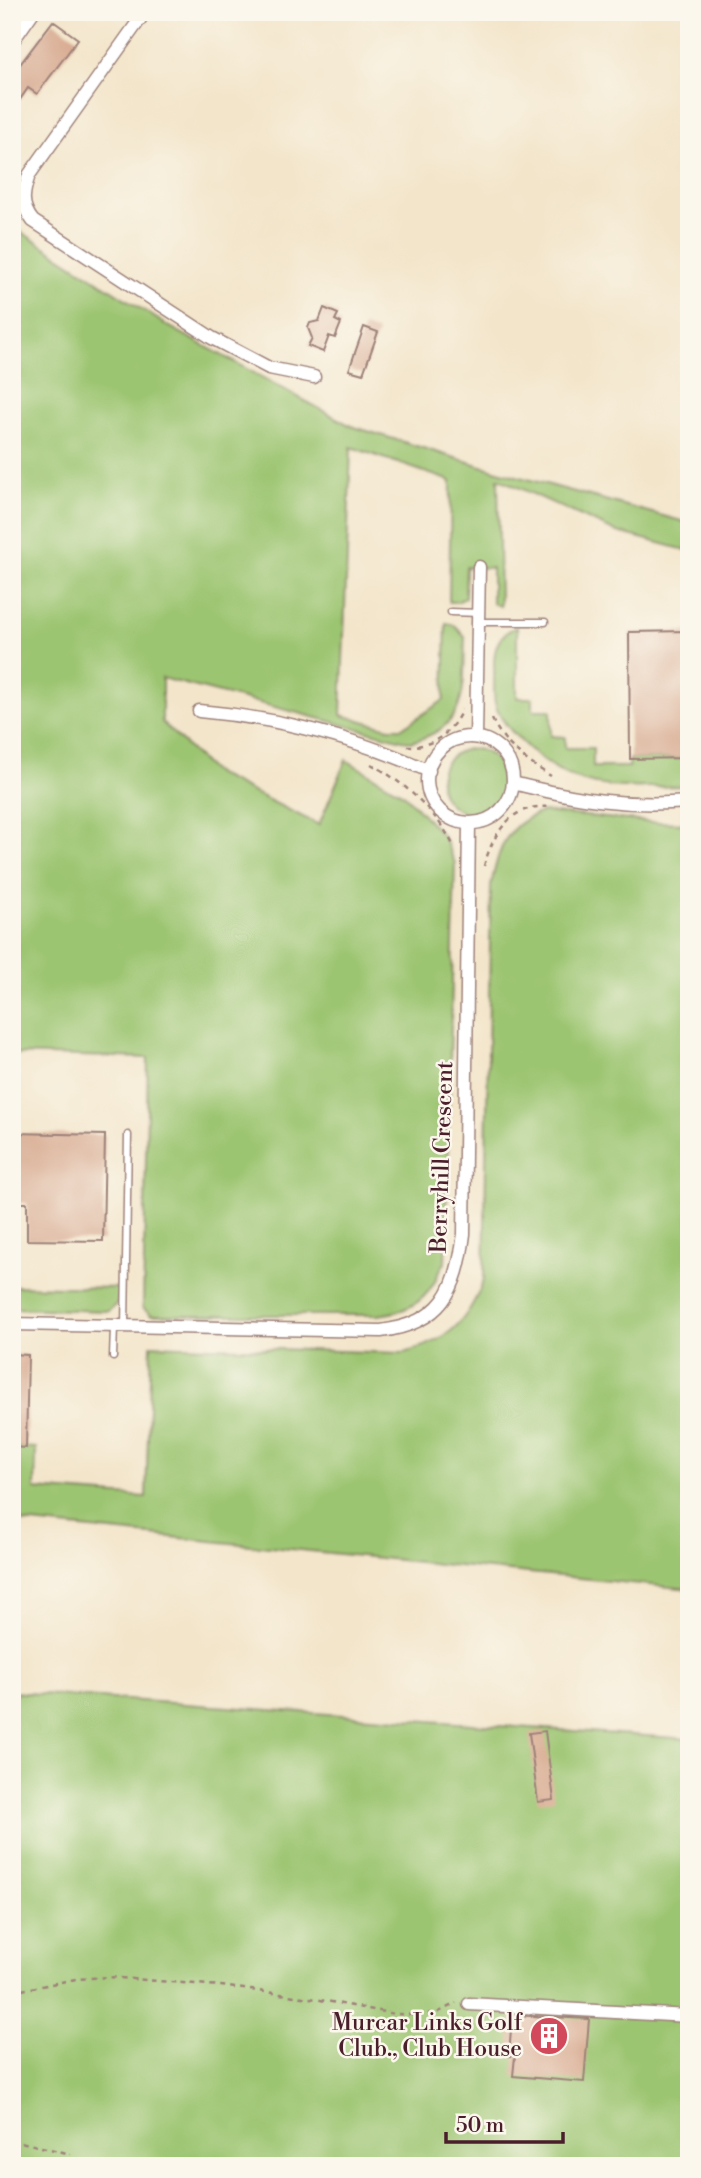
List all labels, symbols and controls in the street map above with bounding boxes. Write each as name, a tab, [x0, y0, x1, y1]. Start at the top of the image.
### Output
street label: Berryhill Crescent	[425, 1061, 459, 1254]
place label: Murcar Links Golf Club., Club House	[332, 2009, 524, 2063]
building icon: Murcar Links Golf Club., Club House	[528, 2015, 570, 2057]
scale bar	[446, 2101, 563, 2145]
text: 50 m	[456, 2113, 504, 2139]

